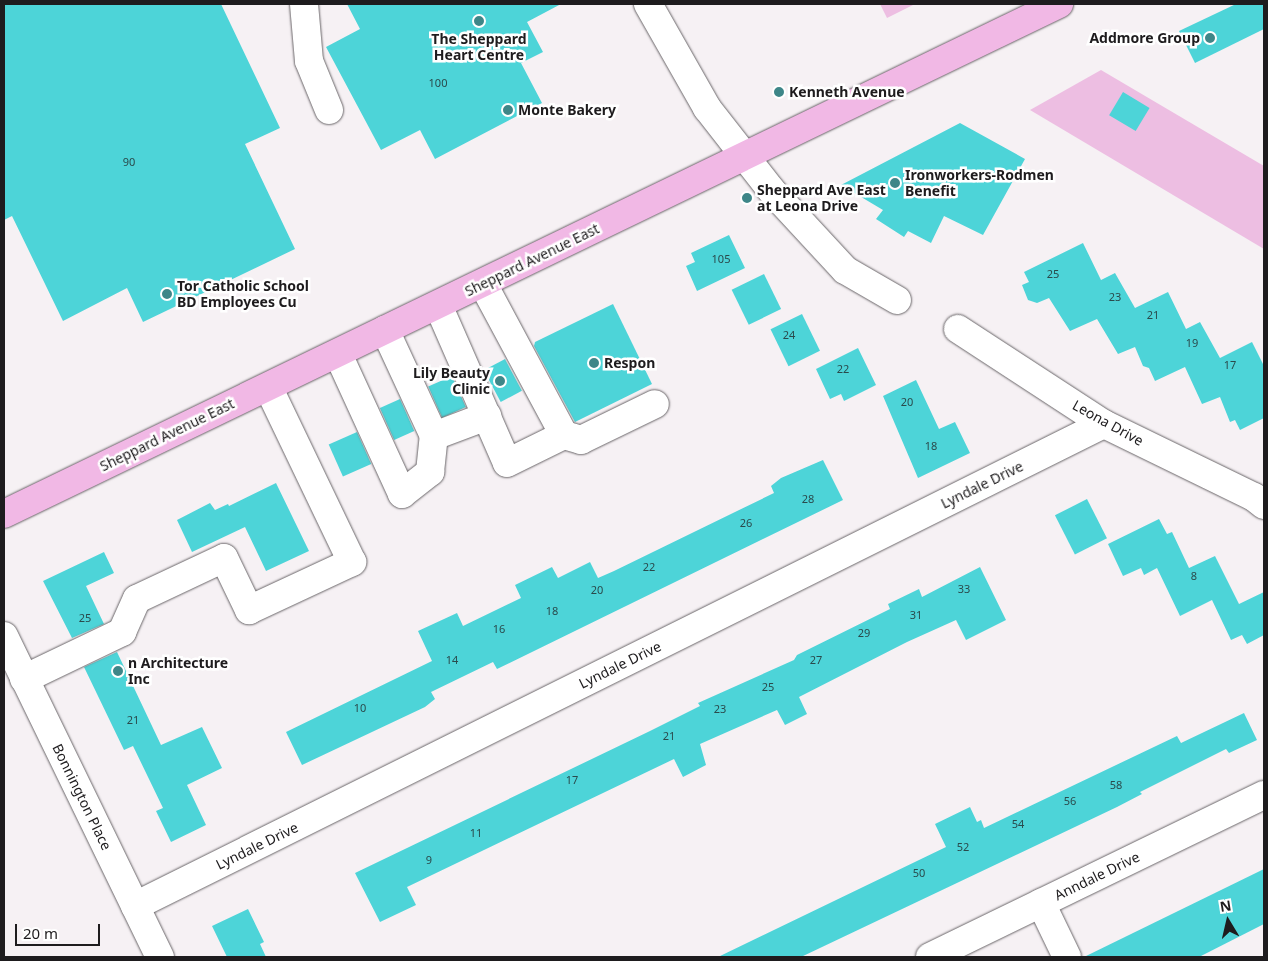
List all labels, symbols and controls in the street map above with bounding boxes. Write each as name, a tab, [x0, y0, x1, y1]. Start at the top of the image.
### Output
marker: The Sheppard Heart Centre	[472, 14, 486, 28]
place label: Addmore Group	[1089, 30, 1200, 46]
place label: The Sheppard Heart Centre	[431, 31, 527, 64]
marker: Addmore Group	[1204, 32, 1216, 44]
house number: 100	[429, 76, 447, 90]
place label: Kenneth Avenue	[789, 84, 905, 100]
marker: Kenneth Avenue	[773, 86, 785, 98]
place label: Monte Bakery	[518, 102, 616, 118]
marker: Monte Bakery	[502, 104, 514, 116]
house number: 90	[123, 155, 135, 169]
place label: Ironworkers-Rodmen Benefit	[905, 167, 1054, 200]
marker: Ironworkers-Rodmen Benefit	[889, 177, 901, 189]
place label: Sheppard Ave East at Leona Drive	[757, 182, 886, 214]
marker: Sheppard Ave East at Leona Drive	[741, 192, 753, 204]
street label: Sheppard Avenue East	[462, 220, 602, 300]
house number: 105	[712, 252, 730, 266]
house number: 25	[1047, 267, 1059, 281]
place label: Tor Catholic School BD Employees Cu	[177, 278, 309, 310]
marker: Tor Catholic School BD Employees Cu	[161, 288, 173, 300]
house number: 23	[1109, 290, 1121, 304]
house number: 21	[1147, 308, 1159, 322]
house number: 24	[783, 328, 795, 342]
house number: 19	[1186, 336, 1198, 350]
place label: Respon	[604, 355, 655, 371]
marker: Respon	[588, 357, 600, 369]
house number: 17	[1224, 358, 1236, 372]
house number: 22	[837, 362, 849, 376]
place label: Lily Beauty Clinic	[413, 365, 490, 398]
marker: Lily Beauty Clinic	[494, 375, 506, 387]
street label: Sheppard Avenue East	[97, 395, 237, 475]
house number: 20	[901, 395, 913, 409]
street label: Leona Drive	[1070, 397, 1146, 449]
house number: 18	[925, 439, 937, 453]
street label: Lyndale Drive	[938, 458, 1026, 512]
house number: 28	[802, 492, 814, 506]
house number: 26	[740, 516, 752, 530]
house number: 22	[643, 560, 655, 574]
house number: 8	[1191, 569, 1197, 583]
house number: 33	[958, 582, 970, 596]
house number: 20	[591, 583, 603, 597]
house number: 18	[546, 604, 558, 618]
house number: 31	[910, 608, 922, 622]
house number: 25	[79, 611, 91, 625]
house number: 16	[493, 622, 505, 636]
house number: 29	[858, 626, 870, 640]
street label: Lyndale Drive	[576, 638, 664, 692]
house number: 14	[446, 653, 458, 667]
house number: 27	[810, 653, 822, 667]
place label: n Architecture Inc	[128, 655, 228, 688]
marker: n Architecture Inc	[112, 665, 124, 677]
house number: 25	[762, 680, 774, 694]
house number: 10	[354, 701, 366, 715]
house number: 23	[714, 702, 726, 716]
house number: 21	[127, 713, 139, 727]
house number: 21	[663, 729, 675, 743]
street label: Bonnington Place	[49, 741, 115, 853]
house number: 17	[566, 773, 578, 787]
house number: 58	[1110, 778, 1122, 792]
house number: 56	[1064, 794, 1076, 808]
house number: 54	[1012, 817, 1024, 831]
street label: Lyndale Drive	[213, 819, 301, 873]
house number: 11	[470, 826, 482, 840]
house number: 52	[957, 840, 969, 854]
street label: Anndale Drive	[1052, 848, 1142, 904]
house number: 9	[426, 853, 432, 867]
house number: 50	[913, 866, 925, 880]
text: N	[1218, 895, 1233, 916]
north arrow	[1203, 896, 1253, 946]
scale bar	[18, 914, 102, 946]
text: 20 m	[23, 923, 58, 943]

